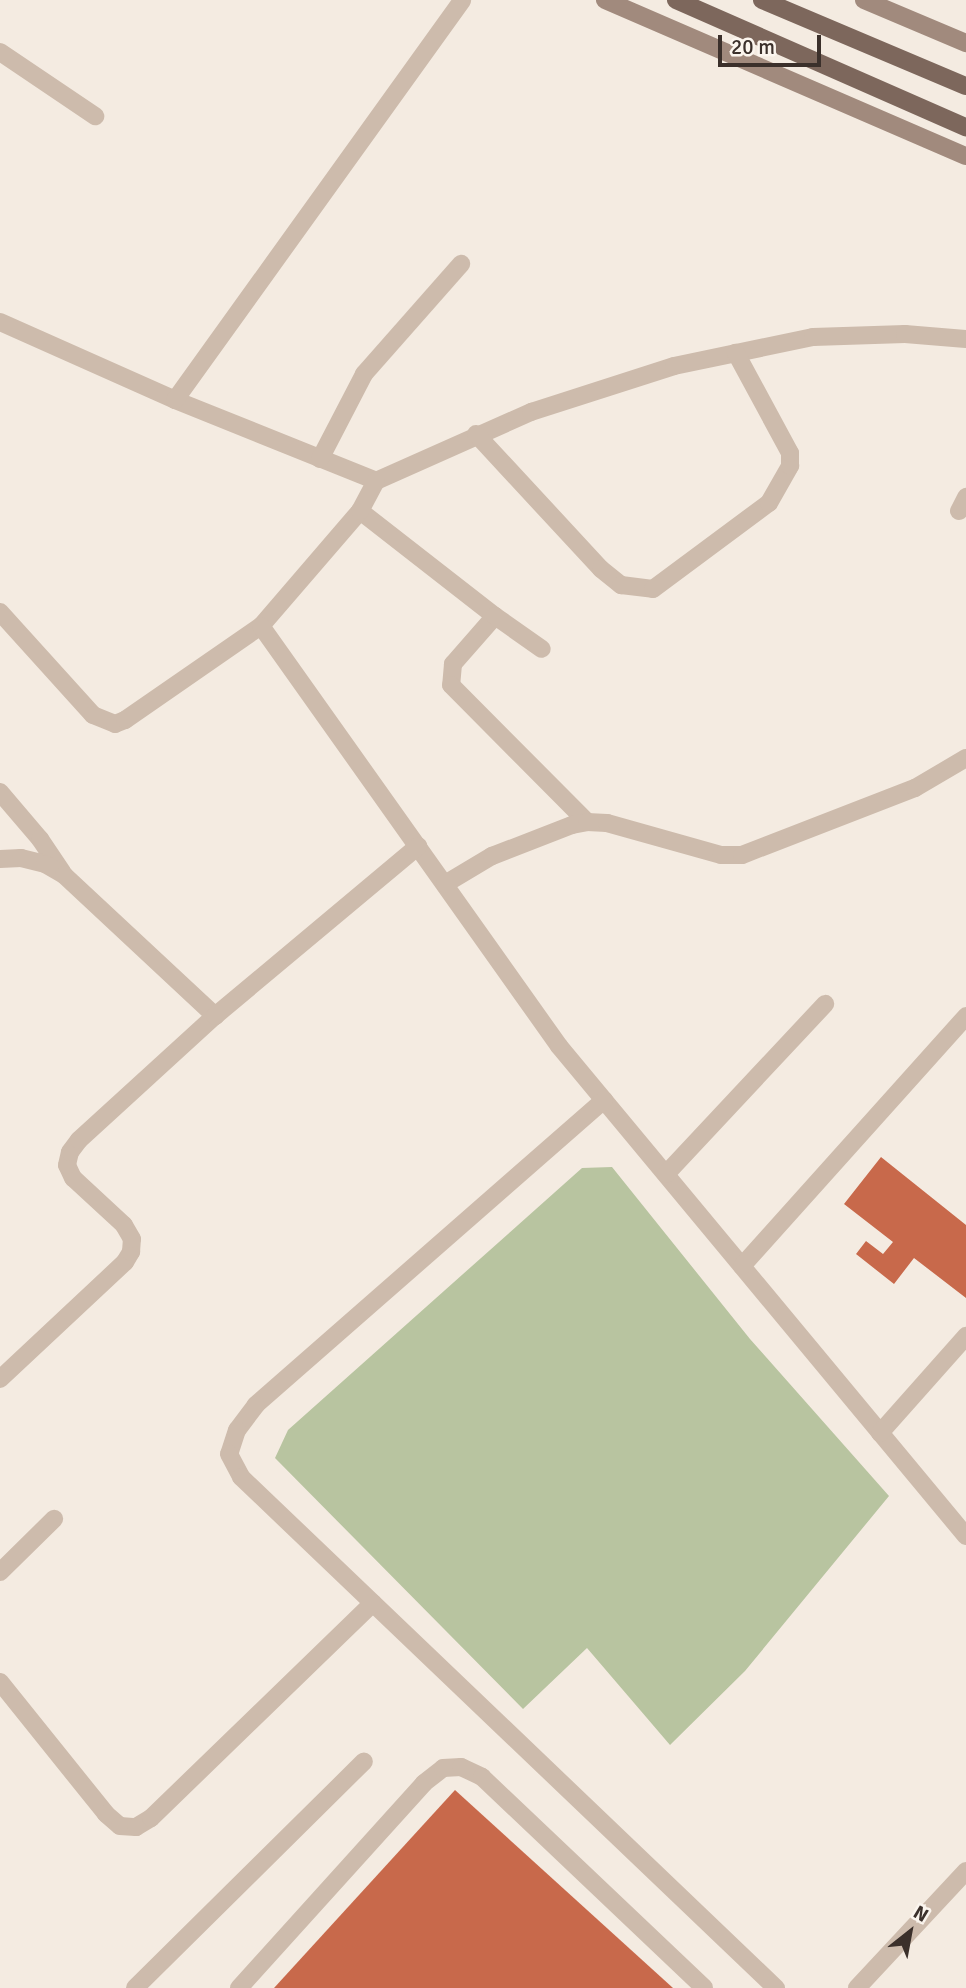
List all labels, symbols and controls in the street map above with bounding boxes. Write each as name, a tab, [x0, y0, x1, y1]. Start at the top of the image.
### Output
scale bar	[721, 21, 824, 65]
text: 20 m	[731, 34, 775, 60]
north arrow	[875, 1897, 945, 1967]
text: N	[909, 1900, 933, 1928]

